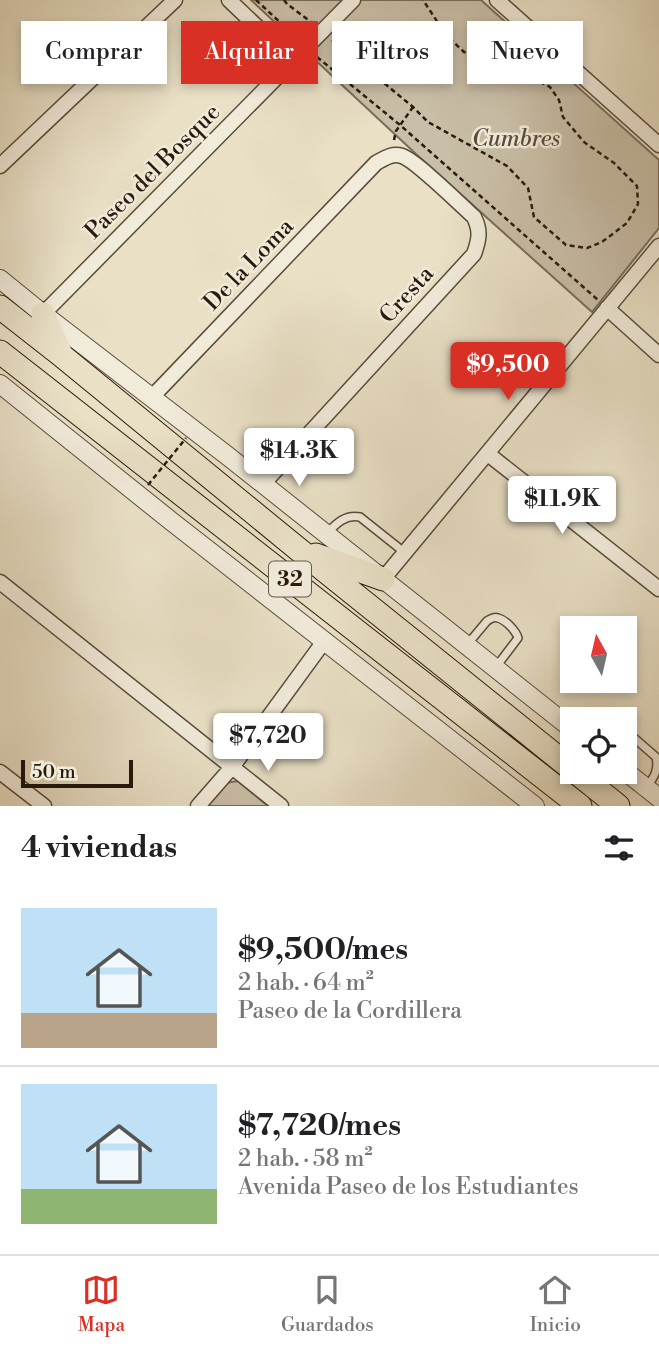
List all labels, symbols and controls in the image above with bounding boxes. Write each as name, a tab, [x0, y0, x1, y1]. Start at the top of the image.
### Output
chip: Comprar	[21, 21, 167, 84]
chip: Alquilar	[181, 21, 318, 84]
chip: Filtros	[332, 21, 453, 84]
chip: Nuevo	[467, 21, 583, 84]
street label: Paseo del Bosque	[79, 98, 226, 245]
park label: Cumbres	[472, 125, 560, 153]
street label: De la Loma	[198, 213, 300, 317]
street label: Cresta	[374, 260, 440, 329]
pin: $9,500	[451, 342, 565, 402]
text: $9,500	[467, 351, 549, 379]
pin: $14.3K	[242, 428, 356, 488]
text: $14.3K	[260, 437, 338, 465]
pin: $11.9K	[505, 476, 619, 536]
text: $11.9K	[524, 485, 600, 513]
road number: 32	[269, 562, 311, 596]
north arrow	[560, 616, 637, 693]
map controls	[560, 616, 637, 784]
button: locate	[560, 707, 637, 784]
pin: $7,720	[211, 714, 325, 773]
text: $7,720	[229, 722, 307, 750]
scale bar	[21, 757, 133, 789]
text: 50 m	[32, 760, 76, 784]
text: 4 viviendas	[21, 829, 177, 867]
icon: filters	[600, 829, 638, 867]
text: $9,500/mes	[238, 931, 408, 969]
icon: home	[77, 936, 161, 1020]
text: 2 hab. · 64 m²	[238, 969, 374, 997]
text: Paseo de la Cordillera	[238, 997, 462, 1025]
text: $7,720/mes	[238, 1107, 401, 1145]
icon: home	[77, 1112, 161, 1196]
text: 2 hab. · 58 m²	[238, 1145, 373, 1173]
text: Avenida Paseo de los Estudiantes	[238, 1173, 579, 1201]
tab: Mapa	[78, 1271, 125, 1337]
tab: Guardados	[281, 1271, 374, 1337]
tab: Inicio	[530, 1271, 581, 1337]

